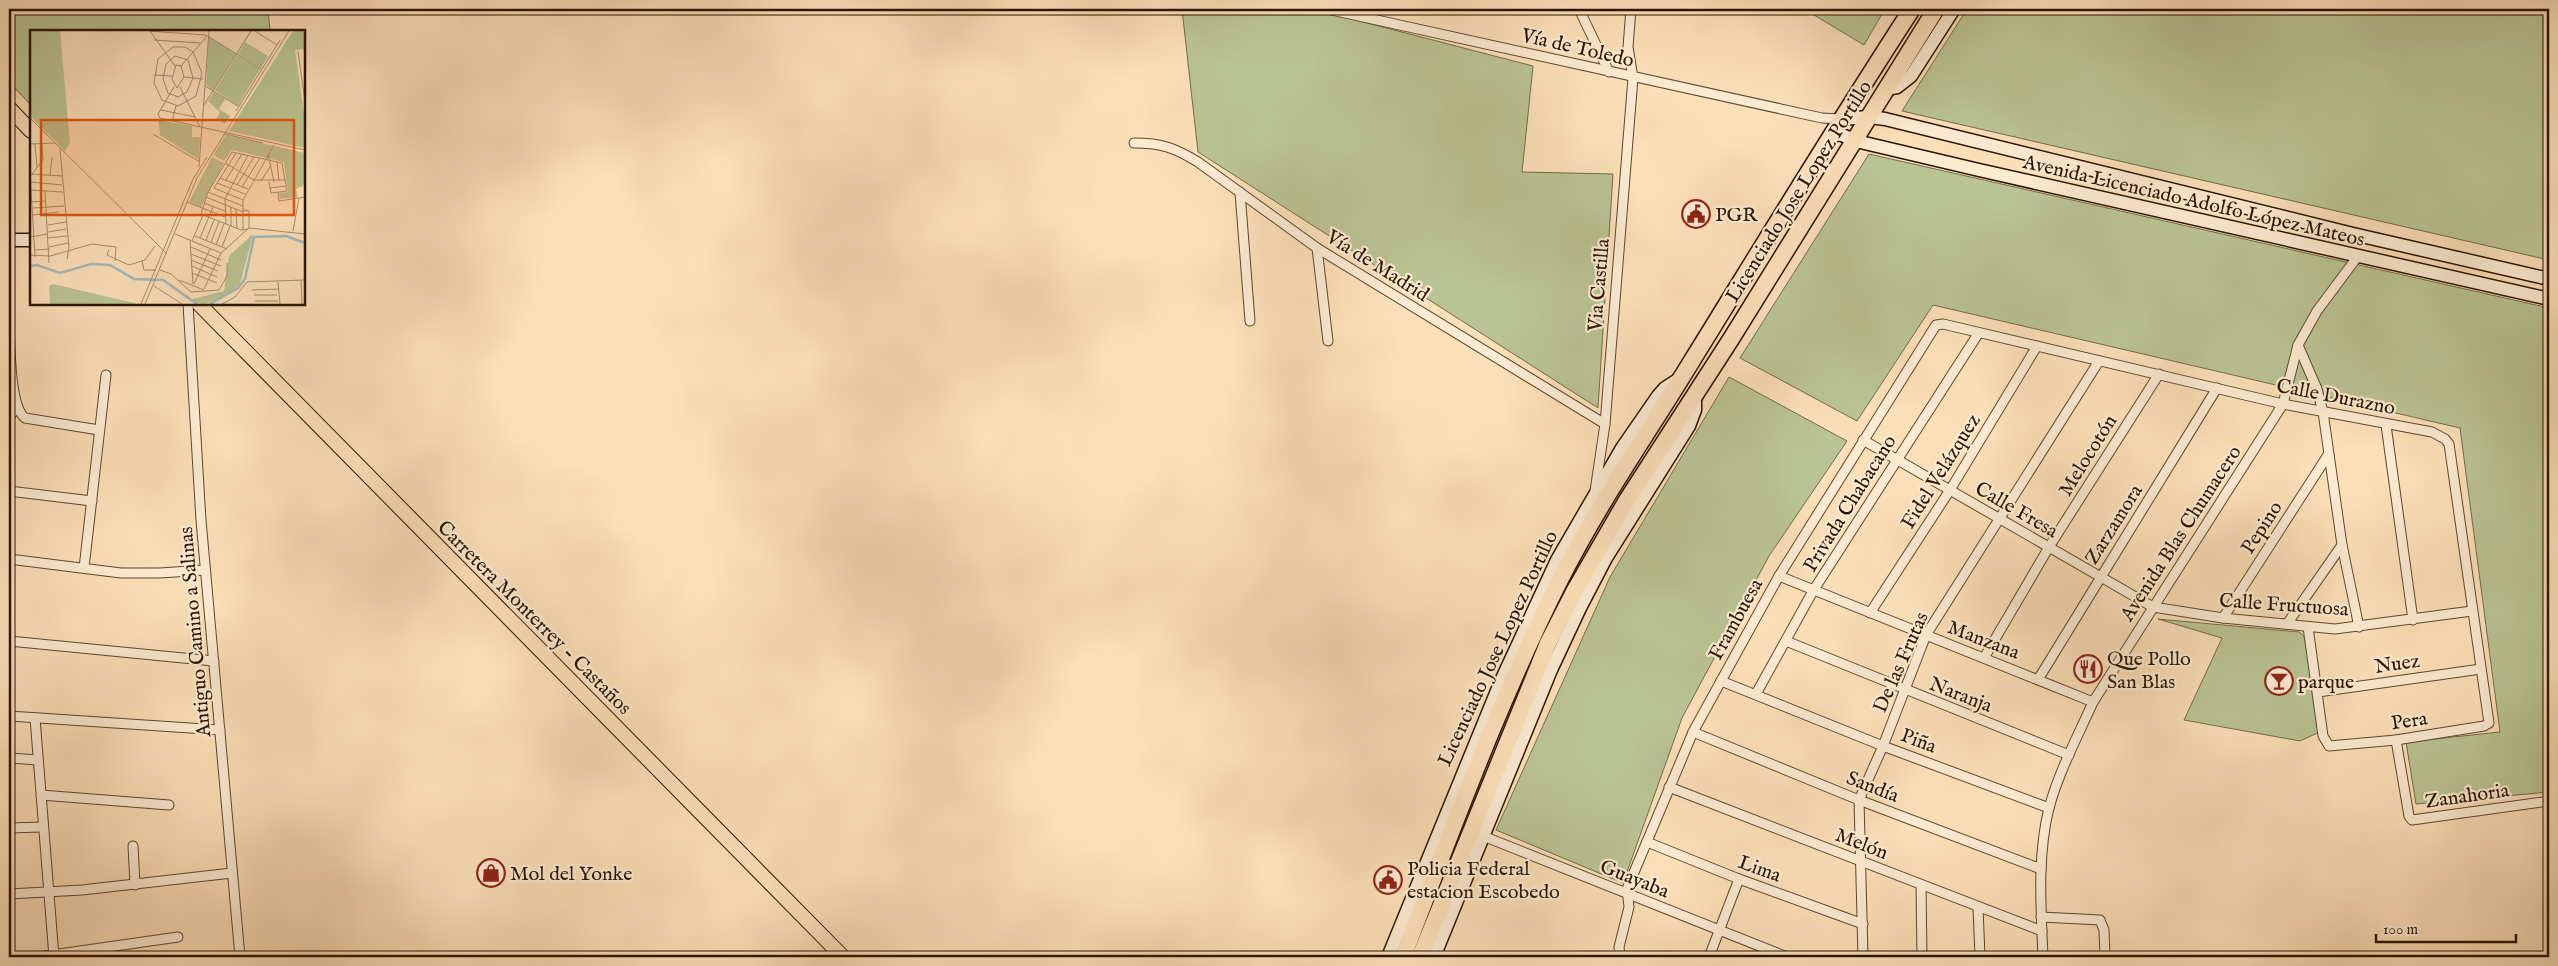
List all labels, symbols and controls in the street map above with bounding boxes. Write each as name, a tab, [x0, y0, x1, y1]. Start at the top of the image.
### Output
street label: Vía de Toledo	[1518, 23, 1637, 74]
inset map	[30, 30, 305, 305]
street label: Licenciado Jose Lopez Portillo	[1721, 76, 1878, 307]
street label: Avenida Licenciado Adolfo López Mateos	[2019, 150, 2367, 253]
public building icon: PGR	[1681, 199, 1711, 229]
place label: PGR	[1715, 203, 1758, 228]
street label: Vía de Madrid	[1320, 224, 1434, 308]
street label: Via Castilla	[1583, 237, 1616, 334]
street label: Calle Durazno	[2274, 374, 2397, 421]
street label: Fidel Velázquez	[1896, 410, 1987, 534]
street label: Melocotón	[2053, 410, 2123, 501]
street label: Privada Chabacano	[1798, 430, 1903, 577]
street label: Avenida Blas Chumacero	[2115, 441, 2248, 627]
street label: Calle Fresa	[1970, 476, 2063, 544]
street label: Zarzamora	[2080, 480, 2149, 570]
street label: Pepino	[2236, 496, 2289, 559]
street label: Carretera Monterrey - Castaños	[431, 516, 636, 721]
street label: Antiguo Camino a Salinas	[174, 526, 217, 739]
street label: Licenciado Jose Lopez Portillo	[1433, 527, 1564, 770]
street label: Frambuesa	[1704, 574, 1769, 665]
street label: Calle Fructuosa	[2218, 589, 2350, 623]
street label: De las Frutas	[1868, 608, 1935, 717]
street label: Manzana	[1944, 615, 2023, 666]
place label: Que Pollo San Blas	[2107, 647, 2191, 695]
street label: Nuez	[2373, 649, 2422, 680]
restaurant icon: Que Pollo San Blas	[2073, 654, 2103, 684]
bar icon: parque	[2264, 666, 2294, 696]
place label: parque	[2298, 670, 2354, 695]
street label: Naranja	[1925, 672, 1996, 719]
street label: Pera	[2389, 707, 2429, 736]
street label: Piña	[1897, 723, 1940, 760]
street label: Sandía	[1843, 766, 1903, 809]
street label: Zanahoria	[2424, 778, 2511, 815]
street label: Melón	[1832, 823, 1892, 866]
street label: Lima	[1735, 850, 1785, 889]
street label: Guayaba	[1596, 854, 1673, 905]
place label: Policia Federal estacion Escobedo	[1407, 857, 1560, 905]
shop icon: Mol del Yonke	[476, 858, 506, 888]
place label: Mol del Yonke	[510, 862, 632, 887]
public building icon: Policia Federal estacion Escobedo	[1373, 865, 1403, 895]
scale bar	[2376, 911, 2516, 943]
text: 100 m	[2383, 920, 2419, 939]

